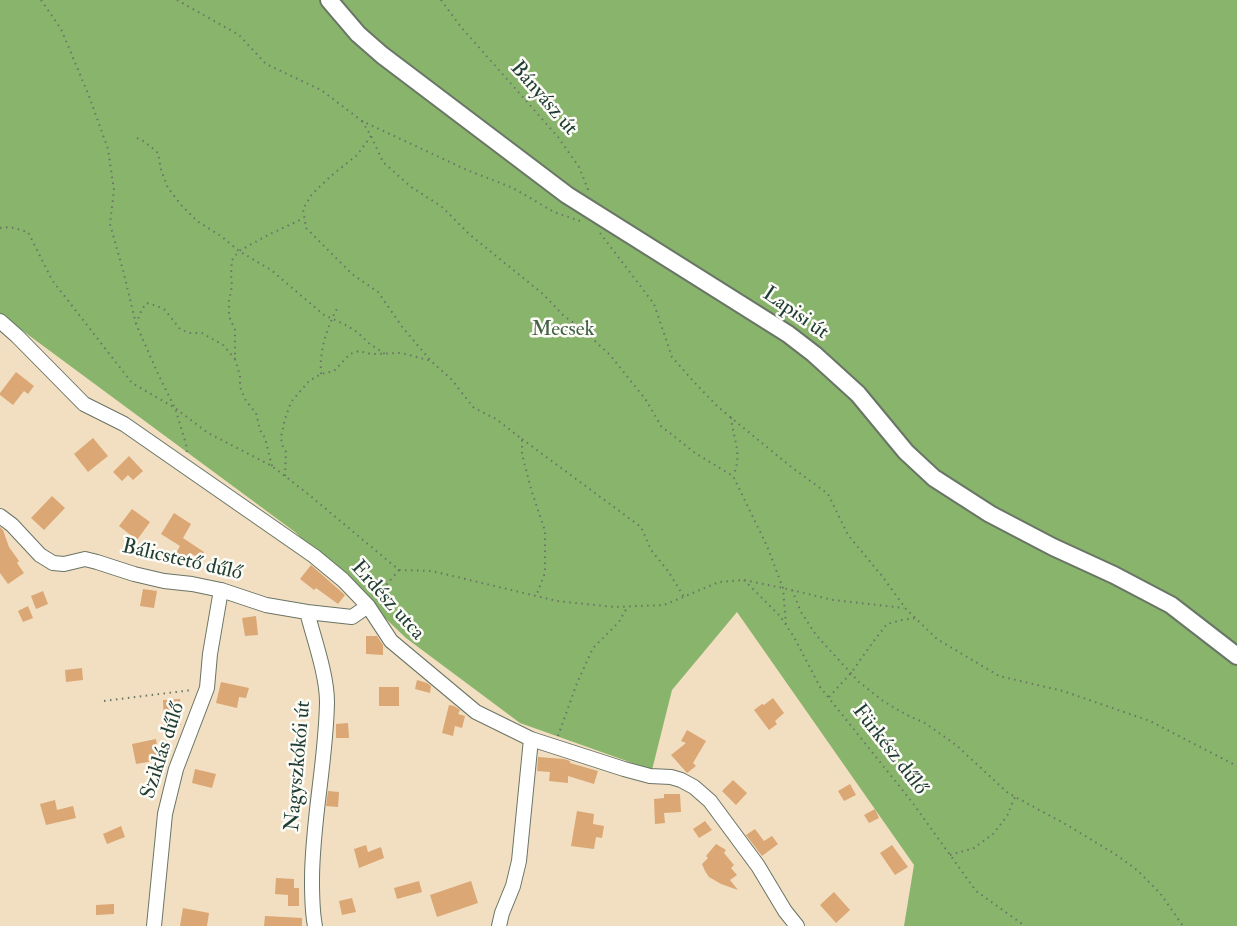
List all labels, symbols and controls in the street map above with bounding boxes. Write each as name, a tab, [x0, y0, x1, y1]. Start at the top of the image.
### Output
street label: Bányász út	[504, 57, 582, 141]
street label: Lapisi út	[757, 282, 833, 346]
park label: Mecsek	[531, 317, 595, 343]
street label: Bálicstető dűlő	[120, 535, 244, 587]
street label: Erdész utca	[345, 556, 429, 646]
street label: Sziklás dűlő	[137, 700, 191, 802]
street label: Nagyszkókói út	[281, 700, 317, 832]
street label: Fürkész dűlő	[846, 700, 932, 800]

